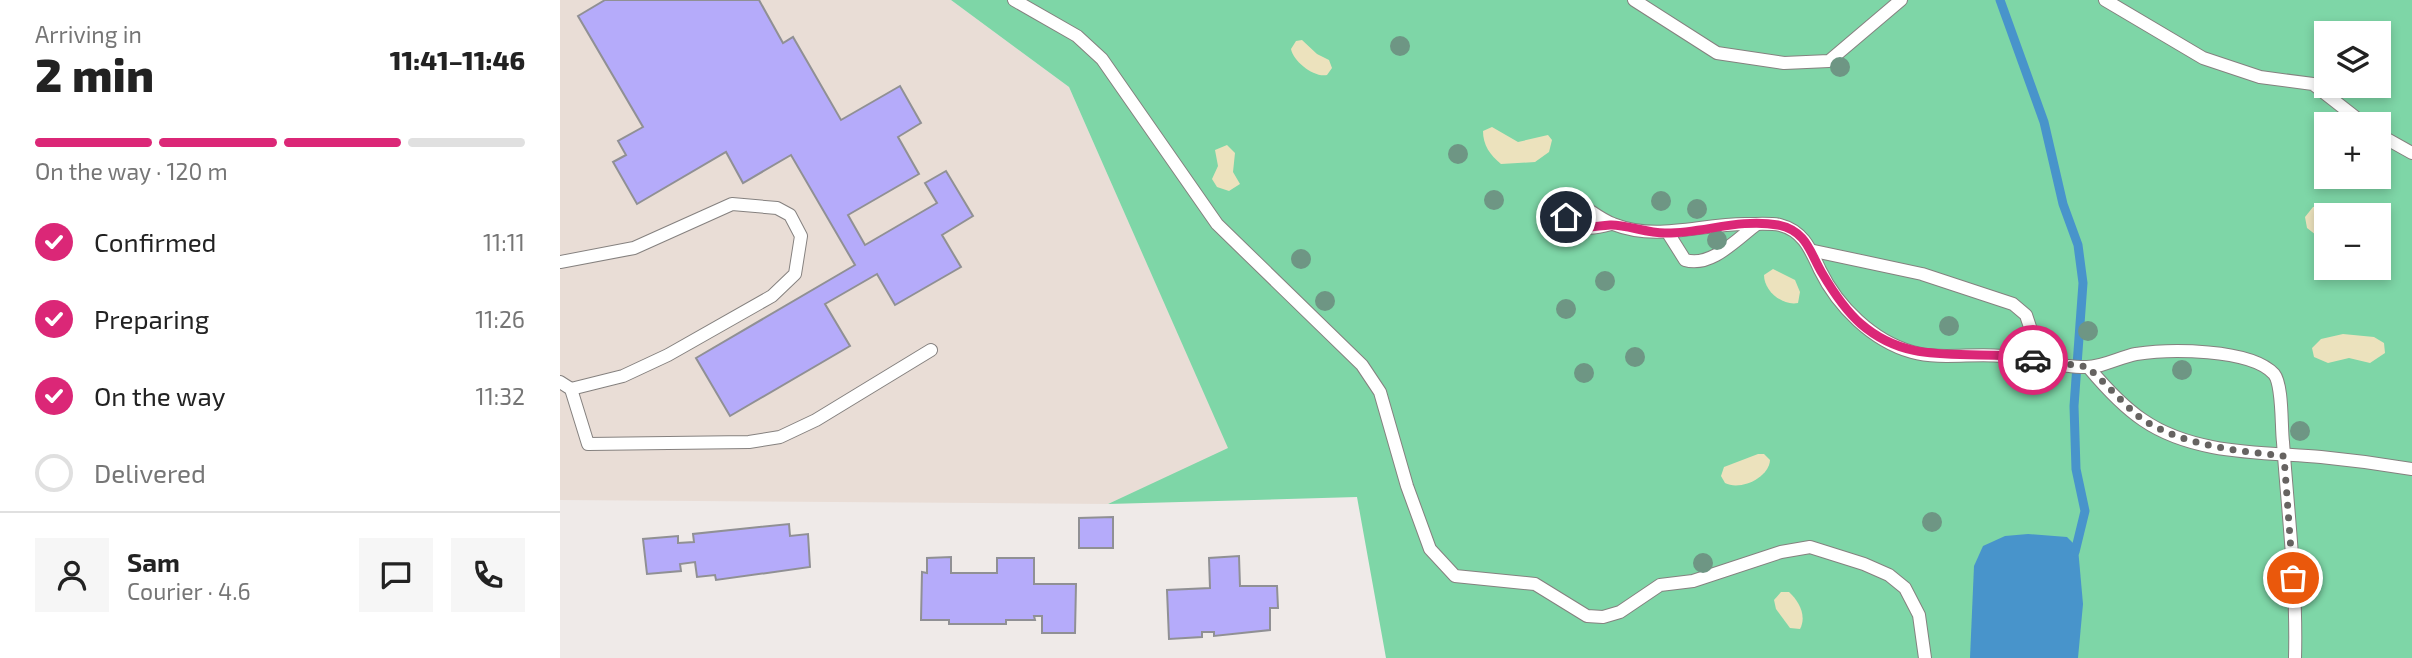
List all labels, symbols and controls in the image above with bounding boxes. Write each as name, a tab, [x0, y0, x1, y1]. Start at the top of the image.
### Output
text: Arriving in	[35, 20, 142, 48]
map controls	[2314, 21, 2391, 280]
button: layers	[2314, 21, 2391, 98]
text: 11:41–11:46	[390, 44, 525, 75]
text: 2 min	[35, 46, 154, 101]
button: +	[2314, 112, 2391, 189]
text: On the way · 120 m	[35, 157, 228, 185]
pin	[1536, 187, 1596, 247]
icon: home	[1547, 198, 1585, 236]
button: −	[2314, 203, 2391, 280]
icon: check	[35, 223, 73, 261]
text: Confirmed	[94, 226, 217, 257]
text: 11:11	[483, 228, 525, 256]
icon: check	[35, 300, 73, 338]
text: Preparing	[94, 303, 209, 334]
text: 11:26	[475, 305, 525, 333]
courier	[1998, 325, 2068, 395]
icon: car	[2014, 341, 2052, 379]
icon: check	[35, 377, 73, 415]
text: On the way	[94, 380, 225, 411]
text: 11:32	[476, 382, 525, 410]
text: Delivered	[94, 457, 206, 488]
button: person	[35, 538, 109, 612]
button: chat	[359, 538, 433, 612]
button: phone	[451, 538, 525, 612]
text: Sam	[127, 546, 180, 577]
pin	[2263, 548, 2323, 608]
icon: bag	[2274, 559, 2312, 597]
text: Courier · 4.6	[127, 577, 251, 605]

